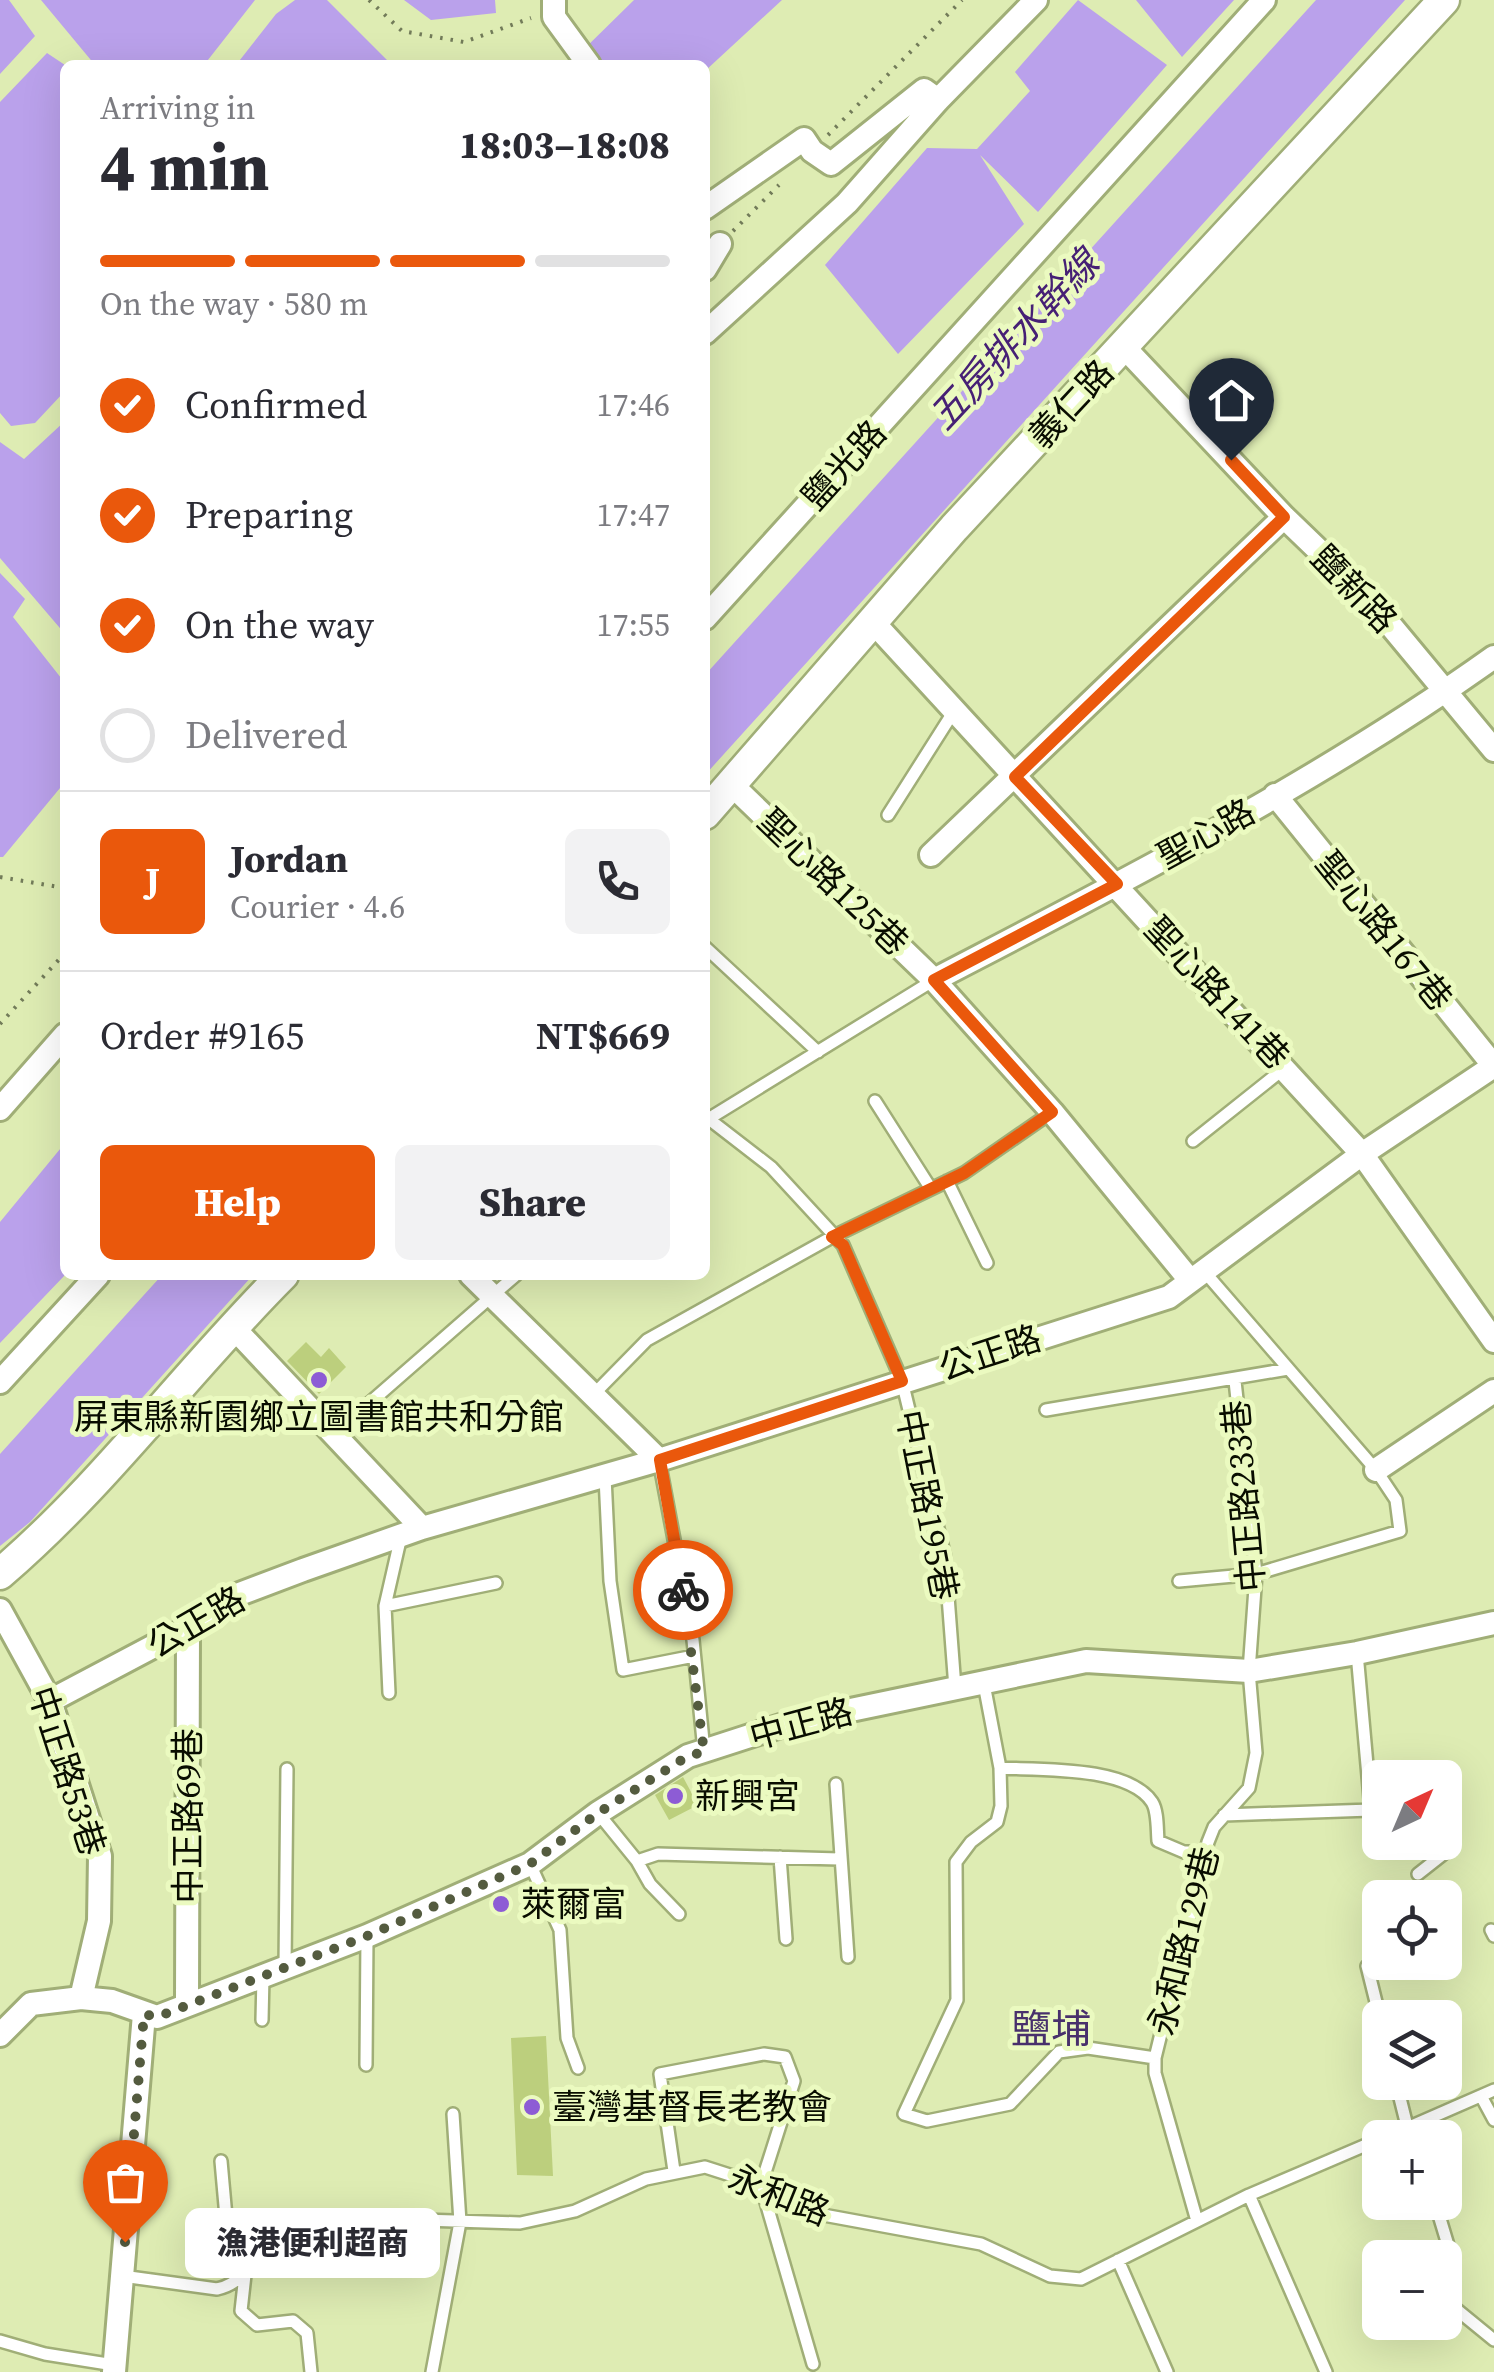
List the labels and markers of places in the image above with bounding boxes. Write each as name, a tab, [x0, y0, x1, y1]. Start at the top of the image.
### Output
pin	[1189, 358, 1274, 461]
marker: 屏東縣新園鄉立圖書館共和分館	[308, 1369, 330, 1391]
place label: 屏東縣新園鄉立圖書館共和分館	[74, 1393, 564, 1441]
place label: 新興宮	[695, 1772, 800, 1820]
marker: 新興宮	[664, 1785, 686, 1807]
place label: 萊爾富	[521, 1880, 626, 1928]
marker: 萊爾富	[490, 1893, 512, 1915]
place label: 臺灣基督長老教會	[552, 2083, 832, 2131]
marker: 臺灣基督長老教會	[521, 2096, 543, 2118]
pin	[83, 2140, 168, 2243]
callout: 漁港便利超商	[185, 2207, 440, 2277]

